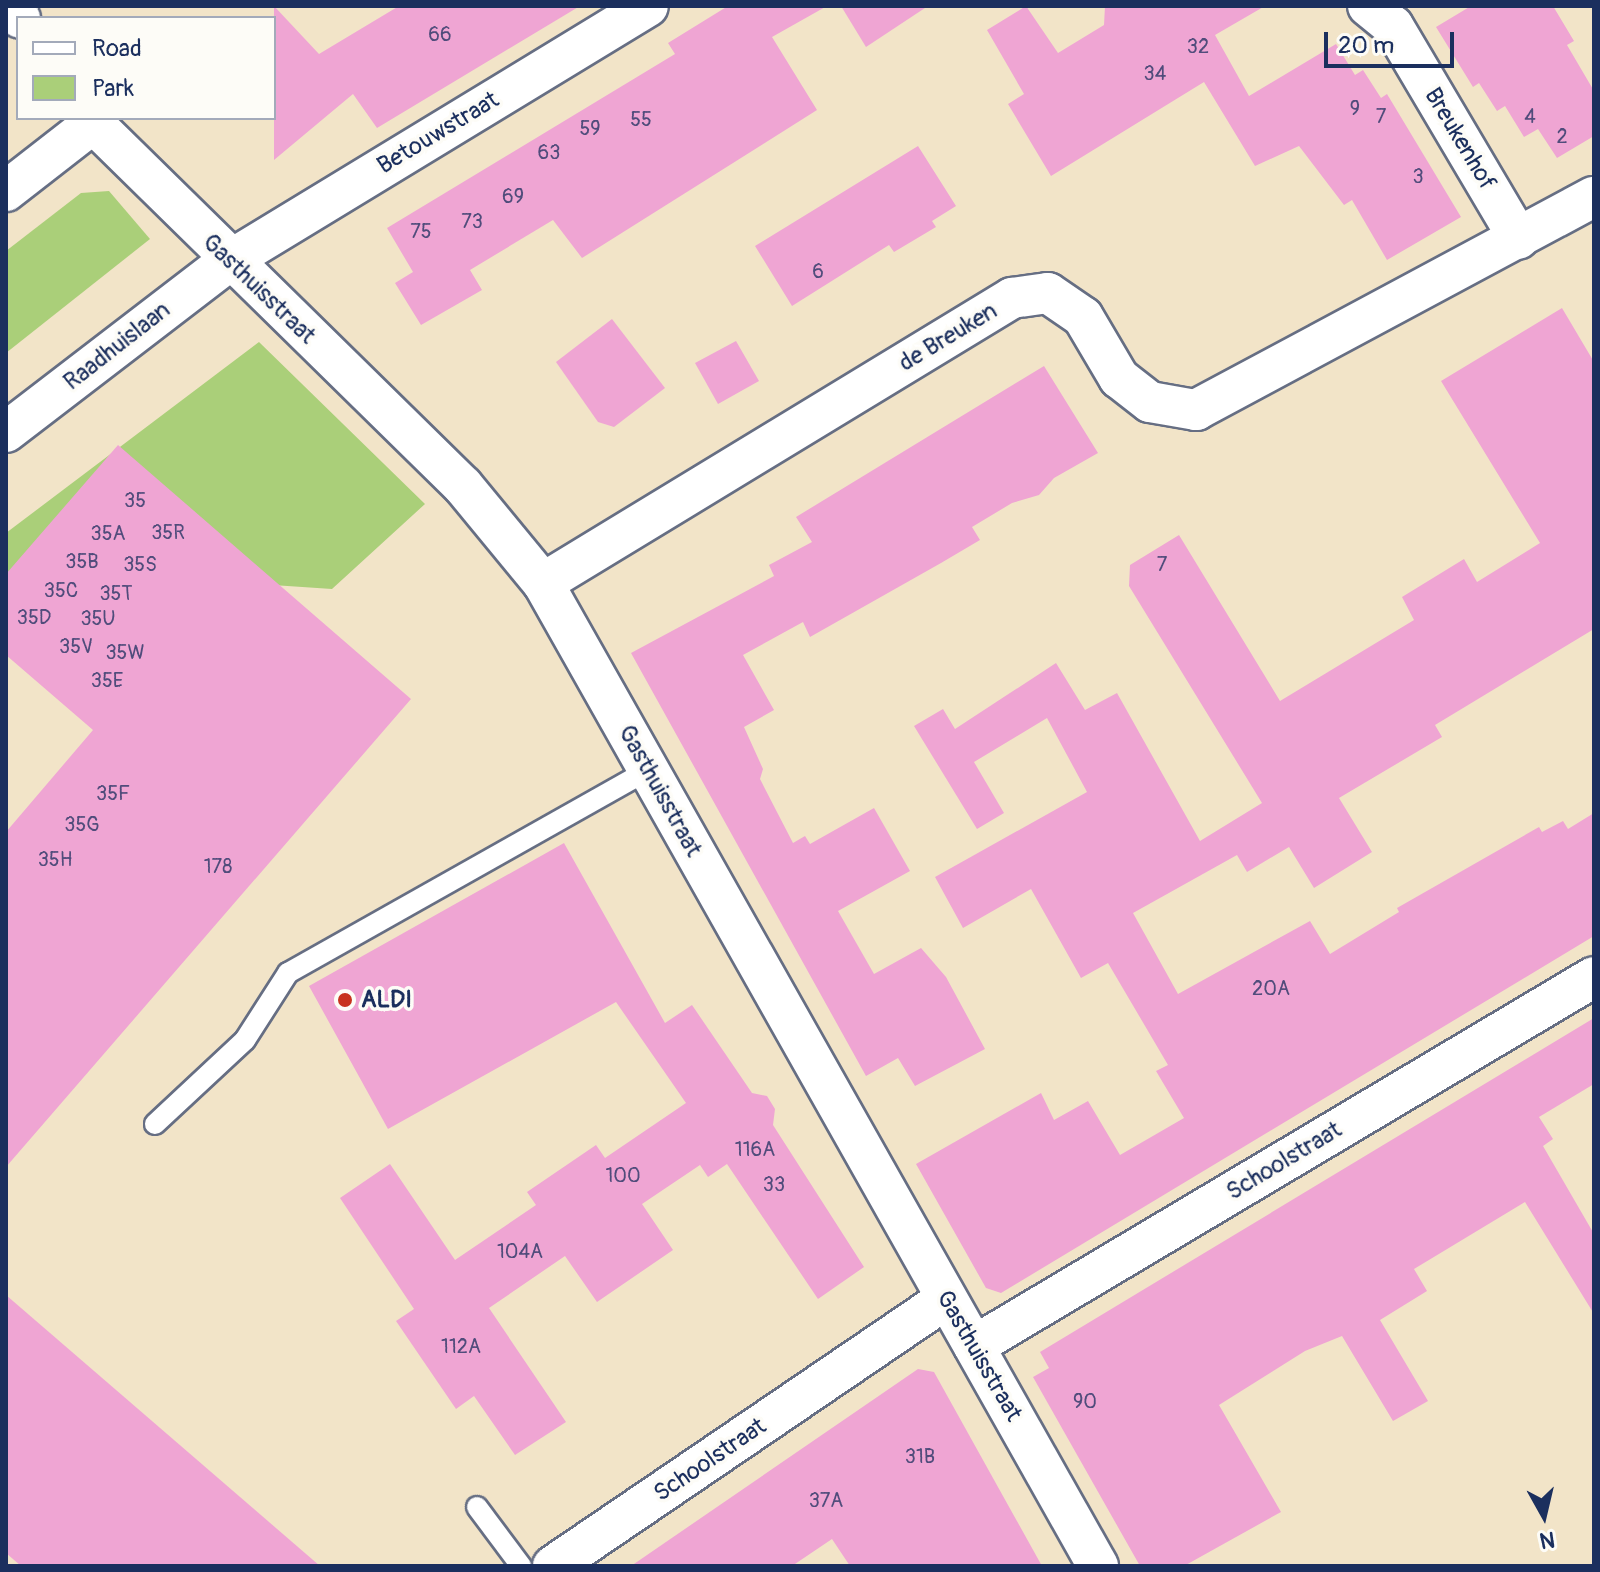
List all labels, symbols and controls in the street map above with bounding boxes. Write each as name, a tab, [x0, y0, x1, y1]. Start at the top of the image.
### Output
legend	[16, 16, 276, 120]
scale bar	[1328, 16, 1458, 66]
house number: 66	[428, 22, 452, 46]
text: 20 m	[1338, 31, 1394, 60]
text: Road	[92, 34, 142, 63]
house number: 32	[1187, 34, 1209, 58]
house number: 34	[1144, 61, 1166, 85]
text: Park	[92, 74, 134, 103]
street label: Breukenhof	[1418, 83, 1502, 195]
street label: Betouwstraat	[372, 86, 504, 180]
house number: 9	[1350, 96, 1360, 120]
house number: 7	[1376, 104, 1386, 128]
house number: 4	[1524, 104, 1536, 128]
house number: 55	[630, 107, 652, 131]
house number: 59	[579, 116, 601, 140]
house number: 2	[1556, 124, 1568, 148]
house number: 63	[538, 140, 560, 164]
house number: 3	[1412, 164, 1424, 188]
house number: 69	[502, 184, 524, 208]
house number: 73	[461, 209, 483, 233]
house number: 75	[410, 219, 432, 243]
street label: Gasthuisstraat	[196, 228, 322, 350]
house number: 6	[812, 259, 824, 283]
street label: Raadhuislaan	[58, 295, 176, 397]
street label: de Breuken	[894, 296, 1002, 378]
house number: 35	[124, 488, 146, 512]
house number: 35R	[151, 520, 185, 544]
house number: 35A	[91, 521, 125, 545]
house number: 35B	[65, 549, 99, 573]
house number: 35S	[123, 552, 157, 576]
house number: 7	[1157, 552, 1167, 576]
house number: 35C	[44, 578, 78, 602]
house number: 35T	[99, 581, 133, 605]
house number: 35D	[17, 605, 51, 629]
house number: 35U	[80, 606, 116, 630]
house number: 35V	[59, 634, 93, 658]
house number: 35W	[105, 640, 145, 664]
house number: 35E	[91, 668, 123, 692]
street label: Gasthuisstraat	[612, 720, 708, 862]
house number: 35F	[96, 781, 130, 805]
house number: 35G	[64, 812, 100, 836]
house number: 35H	[38, 847, 72, 871]
house number: 178	[204, 854, 232, 878]
house number: 20A	[1252, 976, 1290, 1000]
place label: ALDI	[361, 986, 412, 1014]
marker: ALDI	[336, 991, 354, 1009]
street label: Schoolstraat	[1221, 1115, 1347, 1207]
house number: 116A	[735, 1137, 775, 1161]
house number: 100	[605, 1163, 641, 1187]
house number: 33	[763, 1172, 785, 1196]
house number: 104A	[497, 1239, 543, 1263]
street label: Gasthuisstraat	[930, 1286, 1028, 1426]
house number: 112A	[441, 1334, 481, 1358]
house number: 90	[1073, 1389, 1097, 1413]
street label: Schoolstraat	[648, 1412, 772, 1508]
house number: 31B	[905, 1444, 935, 1468]
north arrow	[1504, 1476, 1584, 1556]
house number: 37A	[809, 1488, 843, 1512]
text: N	[1538, 1525, 1557, 1555]

